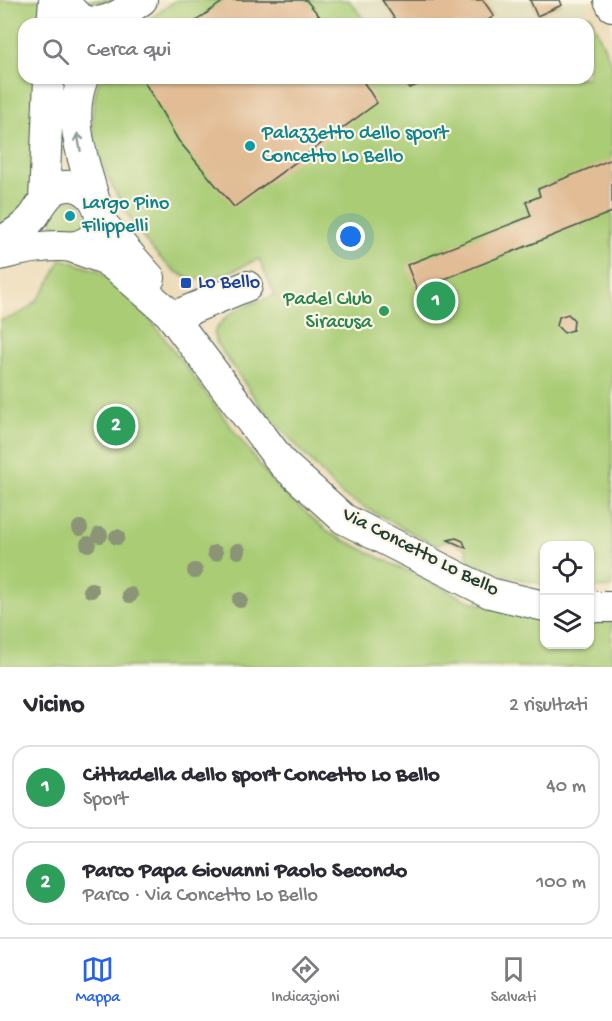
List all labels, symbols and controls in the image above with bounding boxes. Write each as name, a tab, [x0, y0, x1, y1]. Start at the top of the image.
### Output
search box	[18, 18, 594, 84]
icon: search	[39, 35, 72, 68]
text: Cerca qui	[87, 38, 171, 64]
place label: Palazzetto dello sport Concetto Lo Bello	[261, 123, 450, 169]
one-way arrow	[73, 132, 84, 152]
marker: Palazzetto dello sport Concetto Lo Bello	[243, 139, 257, 153]
place label: Largo Pino Filippelli	[81, 193, 169, 239]
marker: Largo Pino Filippelli	[63, 209, 77, 223]
your location	[336, 222, 365, 251]
place label: Lo Bello	[198, 272, 260, 295]
marker: Lo Bello	[179, 276, 193, 290]
pin: 1	[416, 278, 456, 324]
place label: Padel Club Siracusa	[282, 289, 373, 335]
marker: Padel Club Siracusa	[377, 304, 391, 318]
pin: 2	[96, 404, 136, 448]
street label: Via Concetto Lo Bello	[337, 503, 502, 602]
map controls	[540, 541, 594, 649]
button: locate	[540, 541, 594, 595]
button: layers	[540, 595, 594, 649]
text: Vicino	[24, 691, 84, 722]
text: 2 risultati	[509, 695, 588, 718]
text: Cittadella dello sport Concetto Lo Bello	[83, 763, 440, 789]
text: 1	[41, 776, 50, 799]
text: 40 m	[546, 776, 586, 799]
text: Sport	[83, 789, 128, 812]
text: Parco Papa Giovanni Paolo Secondo	[83, 859, 407, 885]
text: 2	[41, 872, 50, 895]
text: 100 m	[536, 872, 586, 895]
text: Parco · Via Concetto Lo Bello	[83, 885, 318, 908]
tab: Mappa	[76, 953, 120, 1008]
tab: Indicazioni	[271, 953, 340, 1008]
tab: Salvati	[491, 953, 536, 1008]

